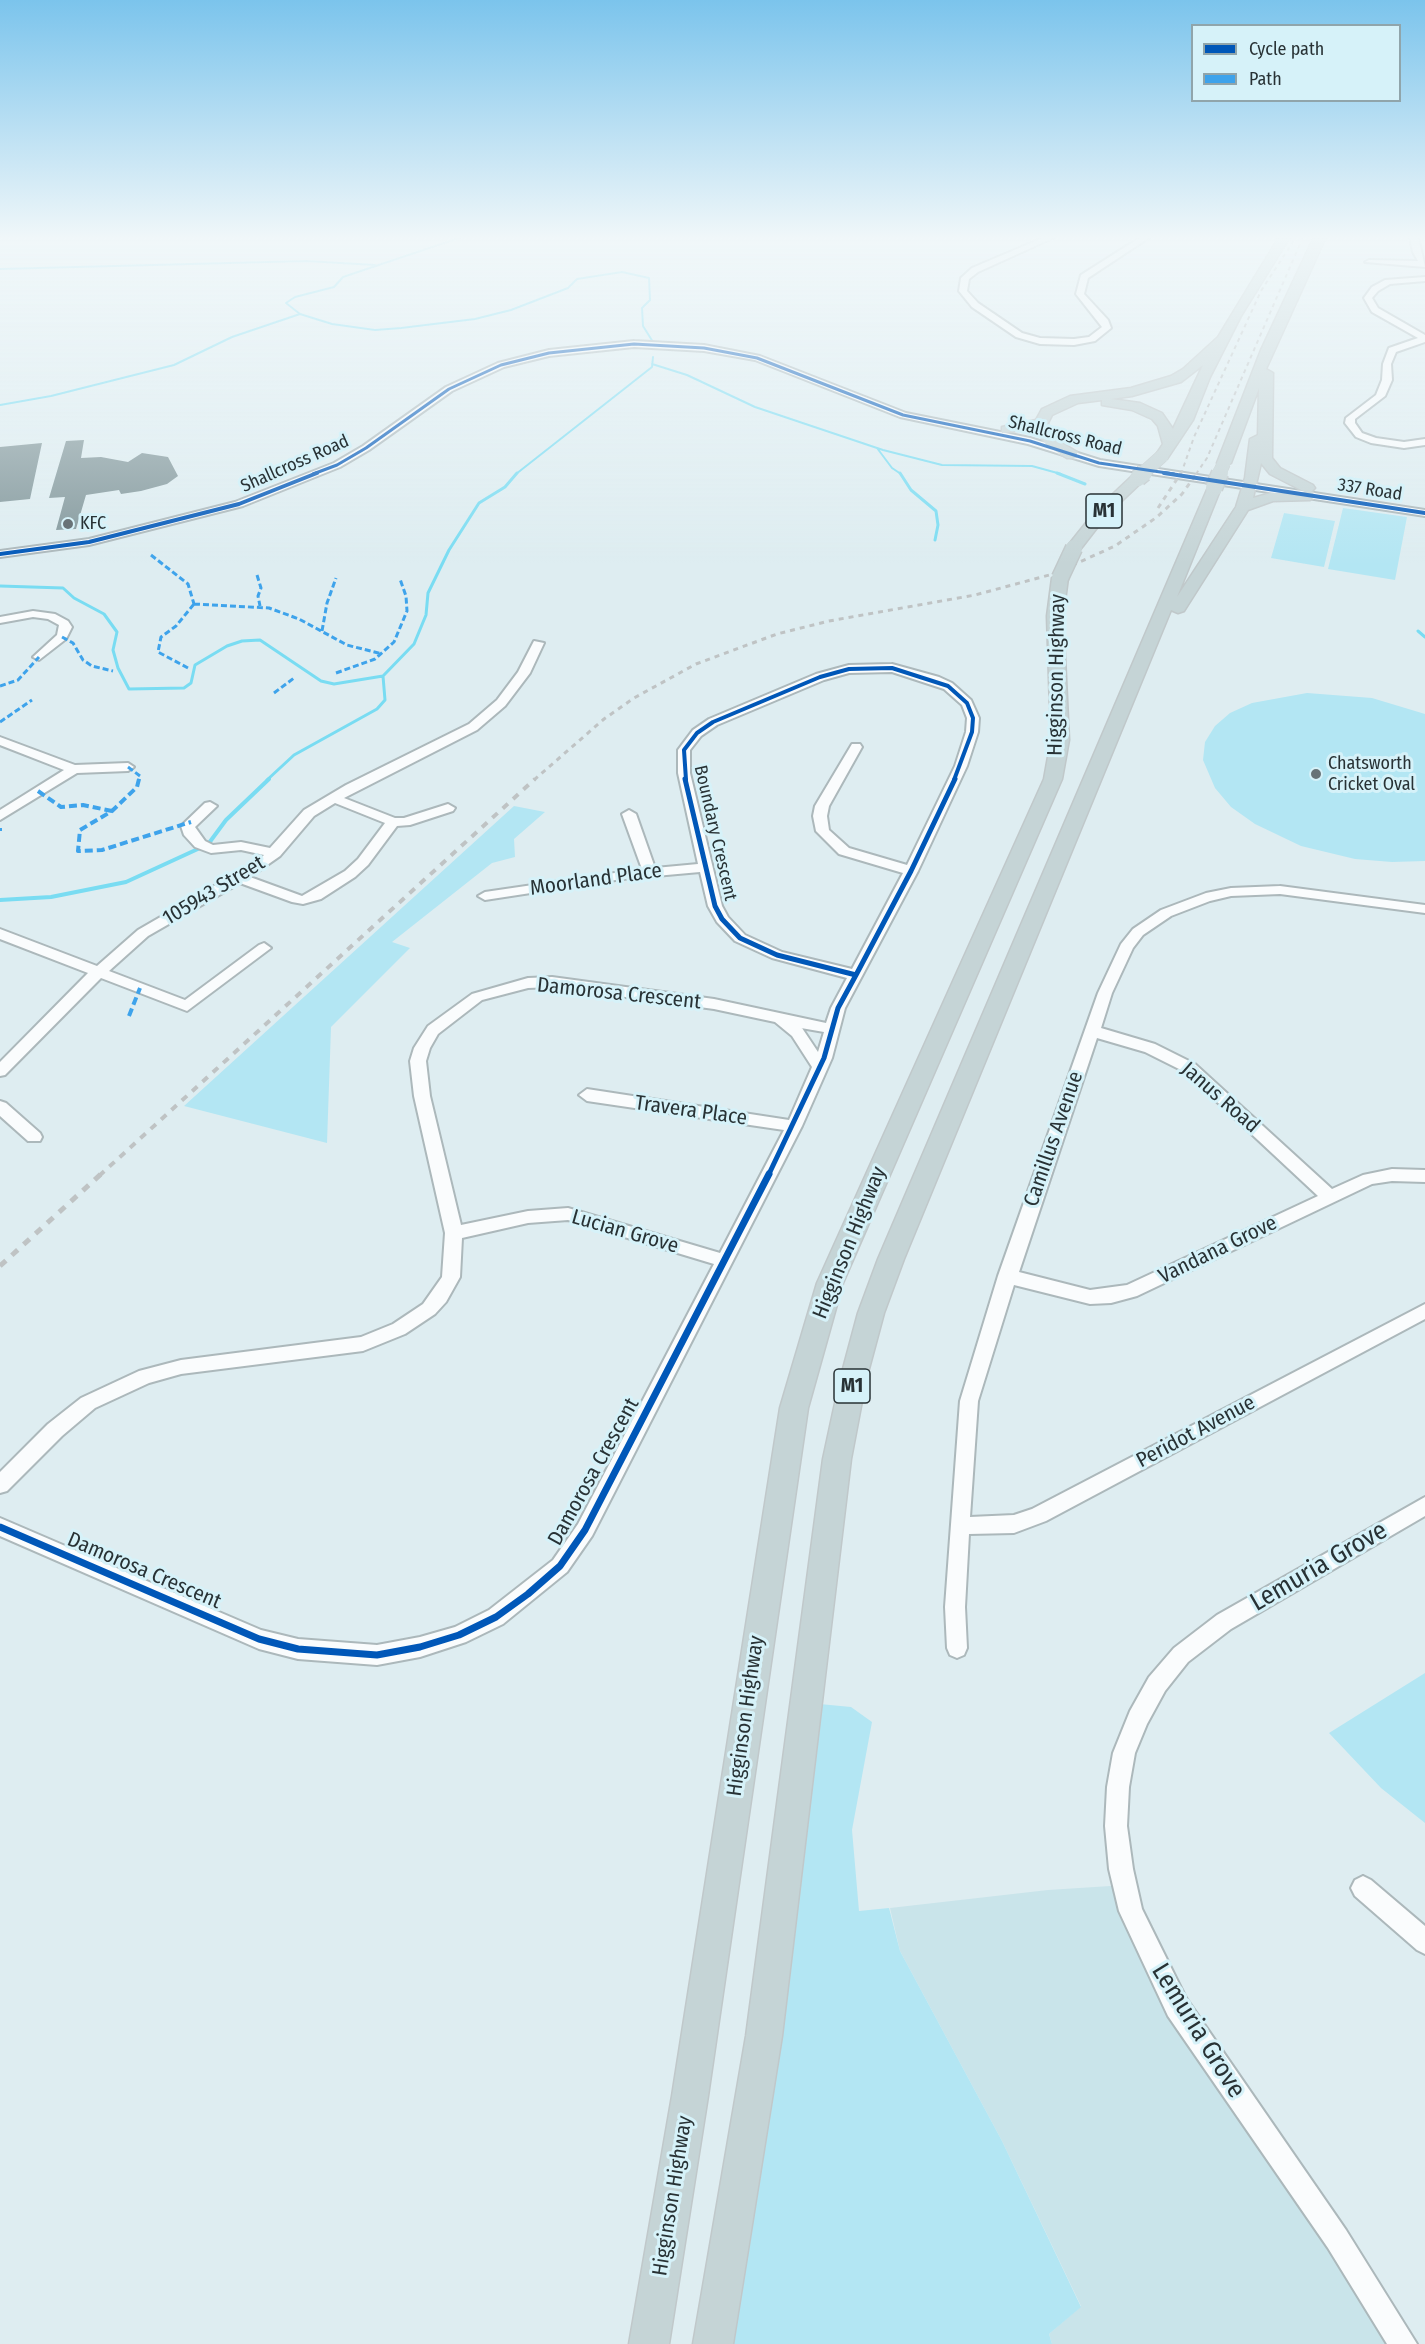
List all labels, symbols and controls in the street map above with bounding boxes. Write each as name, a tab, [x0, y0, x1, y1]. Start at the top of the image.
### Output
legend	[1191, 24, 1401, 102]
text: Cycle path	[1249, 38, 1324, 60]
text: Path	[1249, 68, 1282, 90]
street label: Shallcross Road	[1006, 411, 1124, 461]
street label: Shallcross Road	[238, 431, 352, 497]
street label: 337 Road	[1336, 474, 1404, 506]
road number: M1	[1086, 494, 1122, 528]
place label: KFC	[80, 513, 106, 535]
marker: KFC	[61, 517, 75, 531]
street label: Higginson Highway	[1043, 594, 1071, 756]
place label: Chatsworth Cricket Oval	[1328, 753, 1415, 795]
street label: Boundary Crescent	[689, 763, 741, 903]
marker: Chatsworth Cricket Oval	[1309, 767, 1323, 781]
street label: 105943 Street	[158, 851, 270, 931]
street label: Moorland Place	[528, 858, 664, 902]
street label: Damorosa Crescent	[536, 973, 702, 1015]
street label: Janus Road	[1176, 1057, 1264, 1139]
street label: Camillus Avenue	[1019, 1068, 1089, 1210]
street label: Travera Place	[633, 1091, 749, 1131]
street label: Higginson Highway	[808, 1163, 892, 1323]
street label: Lucian Grove	[569, 1205, 681, 1259]
street label: Vandana Grove	[1155, 1211, 1281, 1289]
road number: M1	[834, 1369, 870, 1403]
street label: Peridot Avenue	[1132, 1390, 1260, 1474]
street label: Damorosa Crescent	[543, 1394, 645, 1550]
street label: Lemuria Grove	[1245, 1515, 1393, 1619]
street label: Damorosa Crescent	[63, 1527, 225, 1615]
street label: Higginson Highway	[722, 1634, 770, 1798]
street label: Lemuria Grove	[1144, 1958, 1252, 2104]
street label: Higginson Highway	[648, 2114, 698, 2278]

